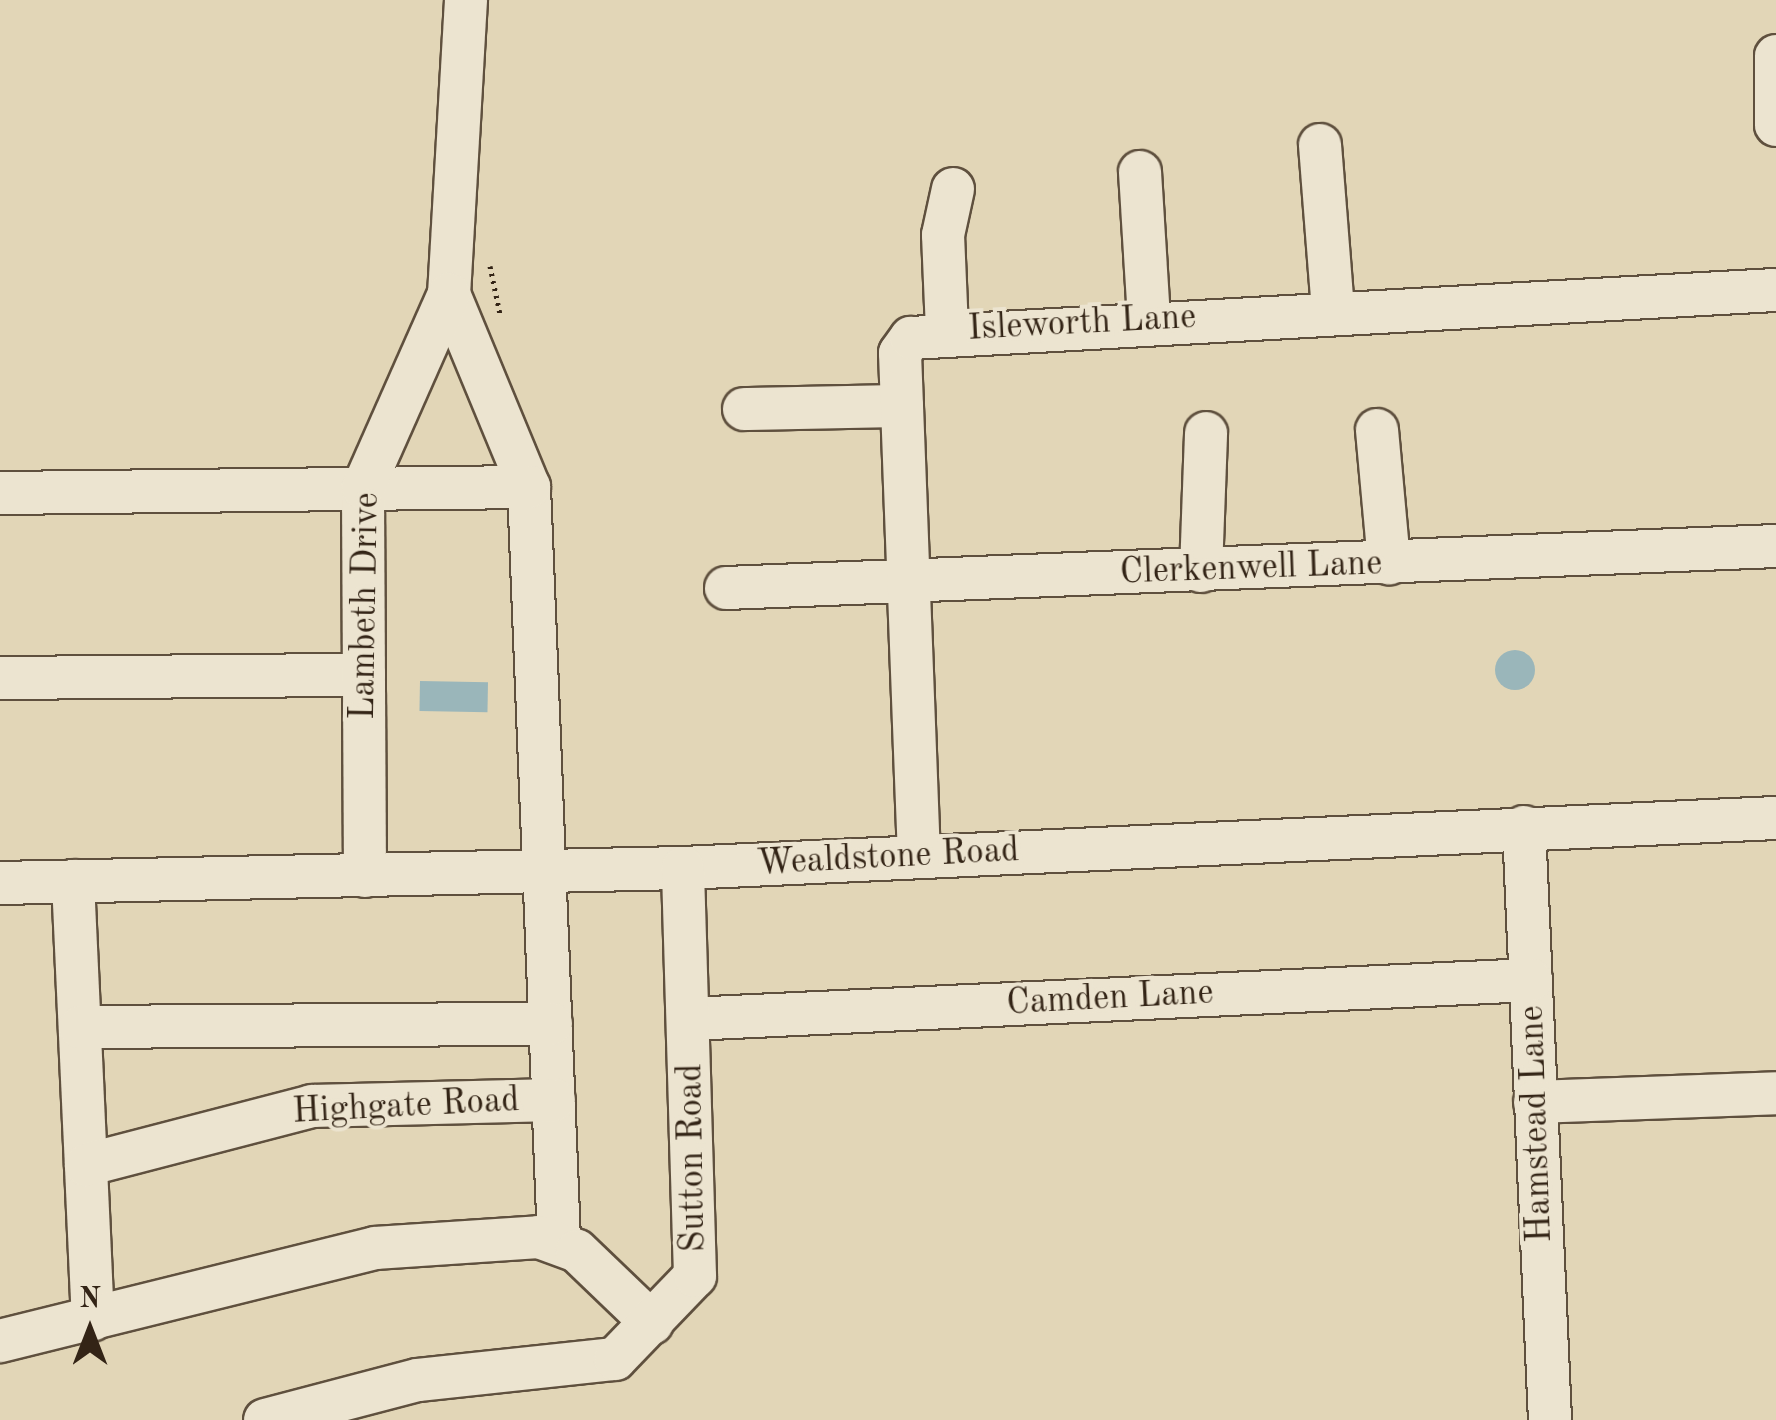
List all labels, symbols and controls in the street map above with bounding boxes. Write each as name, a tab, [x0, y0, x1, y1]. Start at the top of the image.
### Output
street label: Isleworth Lane	[967, 297, 1197, 351]
street label: Lambeth Drive	[343, 492, 389, 720]
street label: Clerkenwell Lane	[1119, 543, 1383, 595]
street label: Wealdstone Road	[756, 830, 1020, 886]
street label: Camden Lane	[1005, 973, 1215, 1025]
street label: Hamstead Lane	[1512, 1005, 1562, 1243]
street label: Sutton Road	[670, 1063, 716, 1253]
street label: Highgate Road	[291, 1080, 521, 1134]
north arrow	[40, 1280, 140, 1380]
text: N	[79, 1286, 101, 1314]

